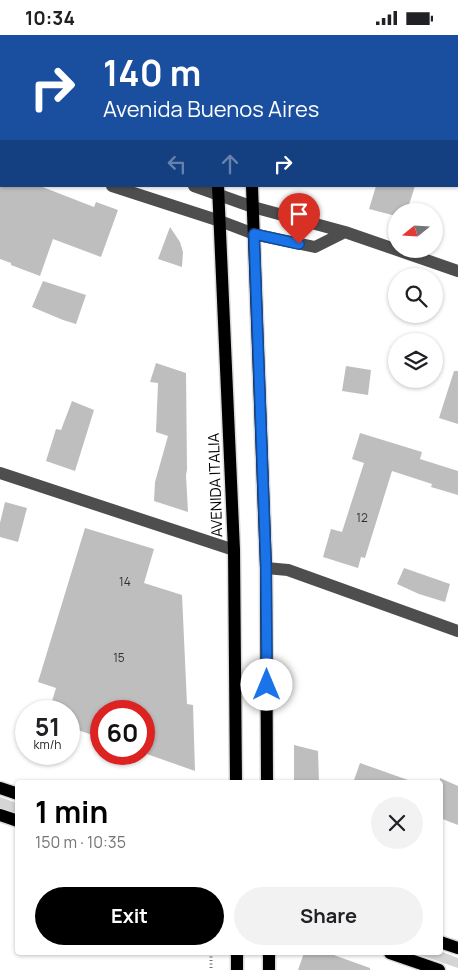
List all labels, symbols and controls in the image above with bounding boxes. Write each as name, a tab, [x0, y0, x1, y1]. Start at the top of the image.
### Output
text: 10:34	[25, 5, 75, 31]
text: 140 m	[103, 49, 201, 97]
icon: right	[20, 55, 85, 120]
text: Avenida Buenos Aires	[103, 94, 319, 124]
icon: left	[163, 150, 191, 178]
icon: ahead	[216, 150, 244, 178]
icon: right	[269, 150, 297, 178]
pin	[278, 193, 320, 244]
icon: arrive	[285, 200, 313, 228]
north arrow	[388, 203, 442, 257]
map controls	[388, 203, 443, 388]
button: search	[388, 268, 443, 323]
button: layers	[388, 333, 443, 388]
street label: AVENIDA ITALIA	[203, 432, 227, 538]
house number: 12	[356, 509, 368, 526]
house number: 14	[119, 573, 131, 590]
house number: 15	[113, 649, 125, 666]
position arrow	[240, 658, 292, 710]
speed limit sign: 60	[90, 700, 155, 765]
text: 51	[35, 709, 60, 744]
text: km/h	[34, 736, 61, 753]
text: 1 min	[35, 791, 108, 832]
button: close	[371, 797, 423, 849]
text: 150 m · 10:35	[35, 831, 126, 853]
button: Exit	[35, 887, 224, 945]
button: Share	[234, 887, 423, 945]

